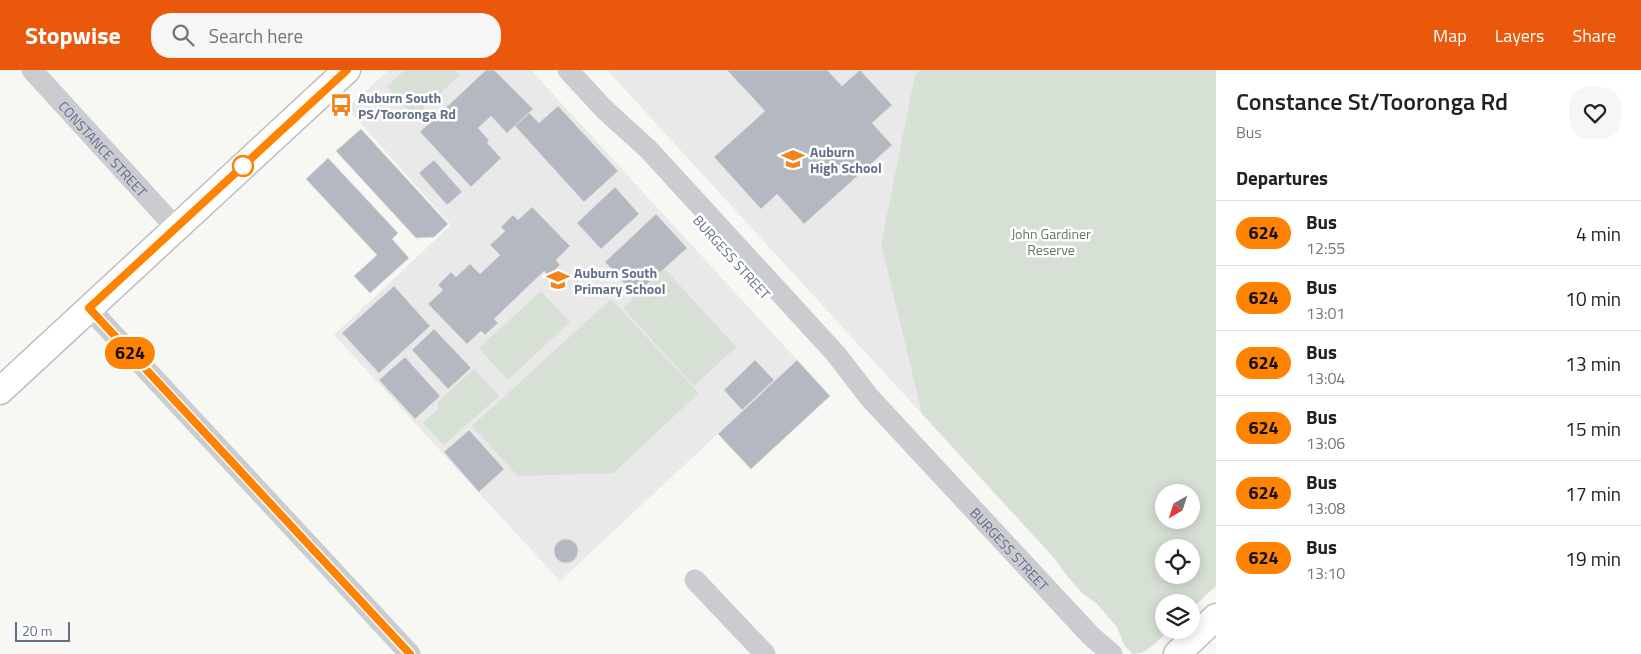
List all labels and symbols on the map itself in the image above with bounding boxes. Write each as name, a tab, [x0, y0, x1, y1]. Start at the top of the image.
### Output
place label: Auburn South PS/Tooronga Rd	[358, 87, 456, 124]
bus stop icon: Auburn South PS/Tooronga Rd	[328, 92, 354, 118]
street label: CONSTANCE STREET	[54, 96, 153, 201]
place label: Auburn High School	[810, 141, 882, 178]
school or university icon: Auburn High School	[780, 146, 806, 172]
unlabelled marker	[232, 155, 254, 177]
street label: BURGESS STREET	[688, 210, 776, 304]
park label: John Gardiner Reserve	[1011, 223, 1091, 260]
place label: Auburn South Primary School	[574, 262, 666, 299]
school or university icon: Auburn South Primary School	[545, 267, 571, 293]
line badge: 624	[101, 337, 159, 369]
north arrow	[1155, 484, 1200, 529]
street label: BURGESS STREET	[966, 502, 1055, 596]
scale bar	[15, 619, 70, 642]

